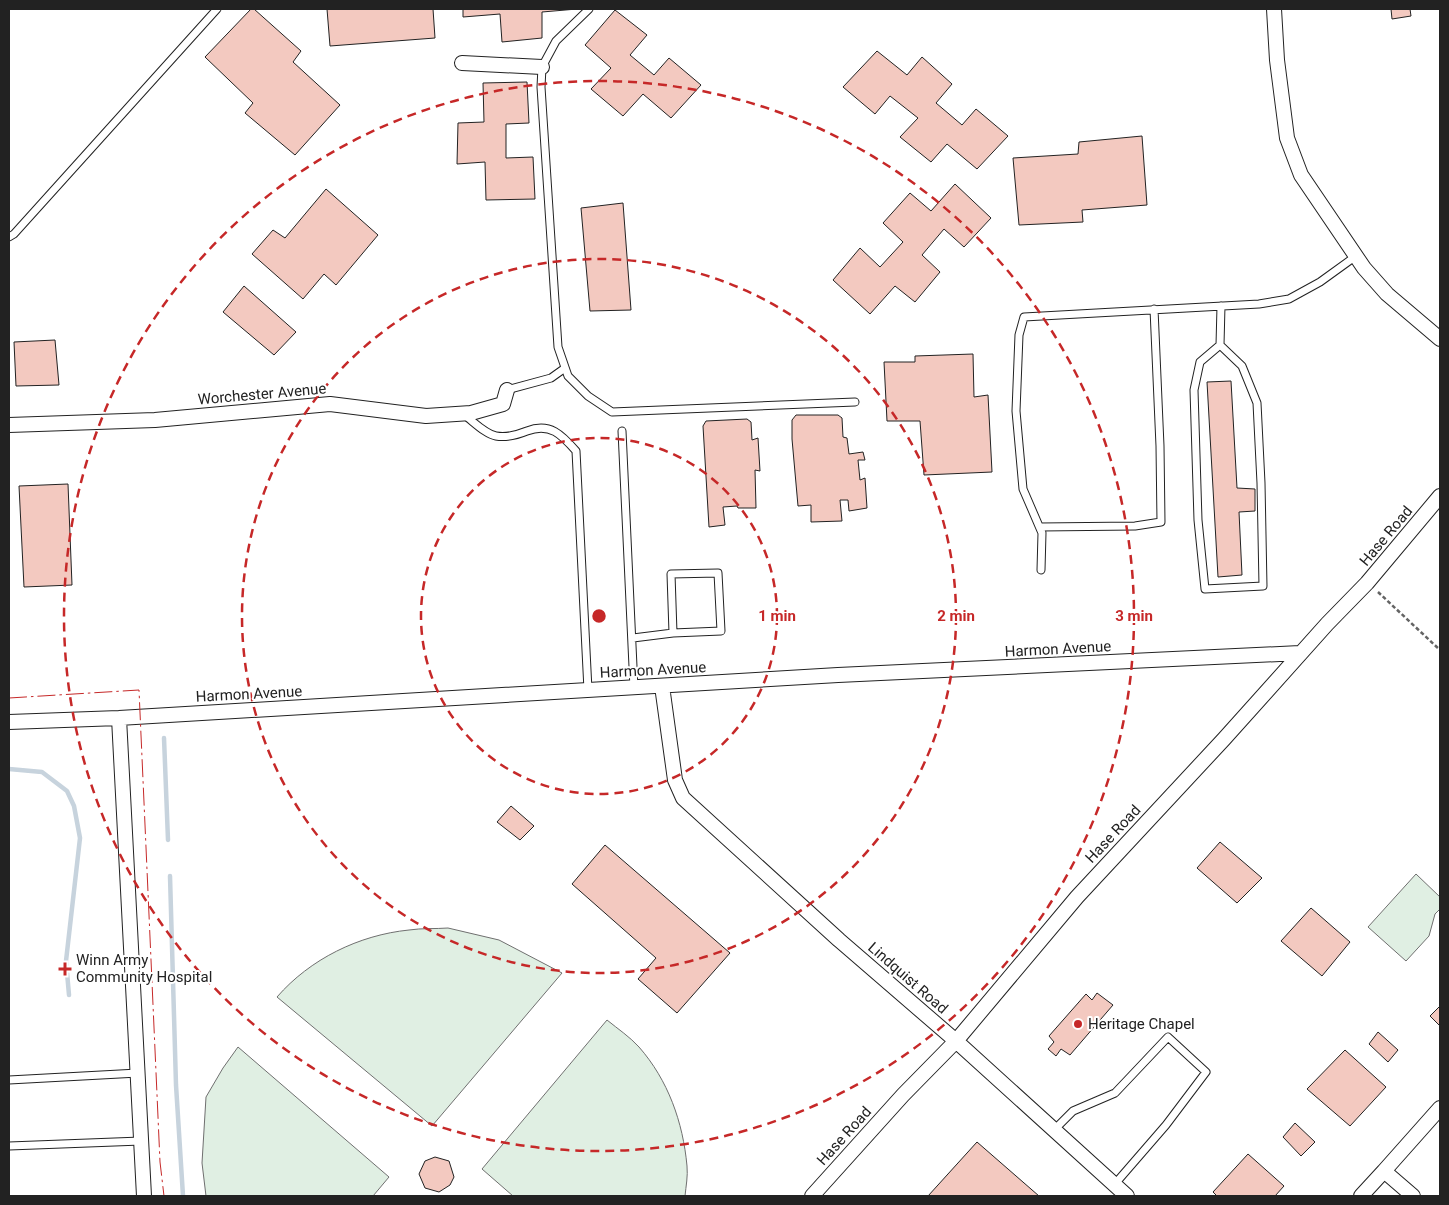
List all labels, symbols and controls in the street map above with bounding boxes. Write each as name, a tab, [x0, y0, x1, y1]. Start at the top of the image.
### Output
street label: Worchester Avenue	[197, 379, 327, 409]
street label: Hase Road	[1356, 502, 1416, 570]
centre of rings	[590, 607, 608, 625]
text: 1 min	[758, 607, 796, 625]
text: 2 min	[937, 607, 975, 625]
text: 3 min	[1115, 607, 1153, 625]
street label: Harmon Avenue	[1004, 637, 1112, 661]
street label: Harmon Avenue	[599, 658, 707, 682]
street label: Harmon Avenue	[195, 682, 303, 706]
street label: Hase Road	[1082, 801, 1144, 867]
street label: Lindquist Road	[864, 939, 952, 1017]
place label: Winn Army Community Hospital	[76, 951, 212, 986]
marker: Winn Army Community Hospital	[58, 962, 72, 976]
place label: Heritage Chapel	[1088, 1015, 1195, 1033]
marker: Heritage Chapel	[1072, 1018, 1084, 1030]
street label: Hase Road	[813, 1103, 875, 1169]

